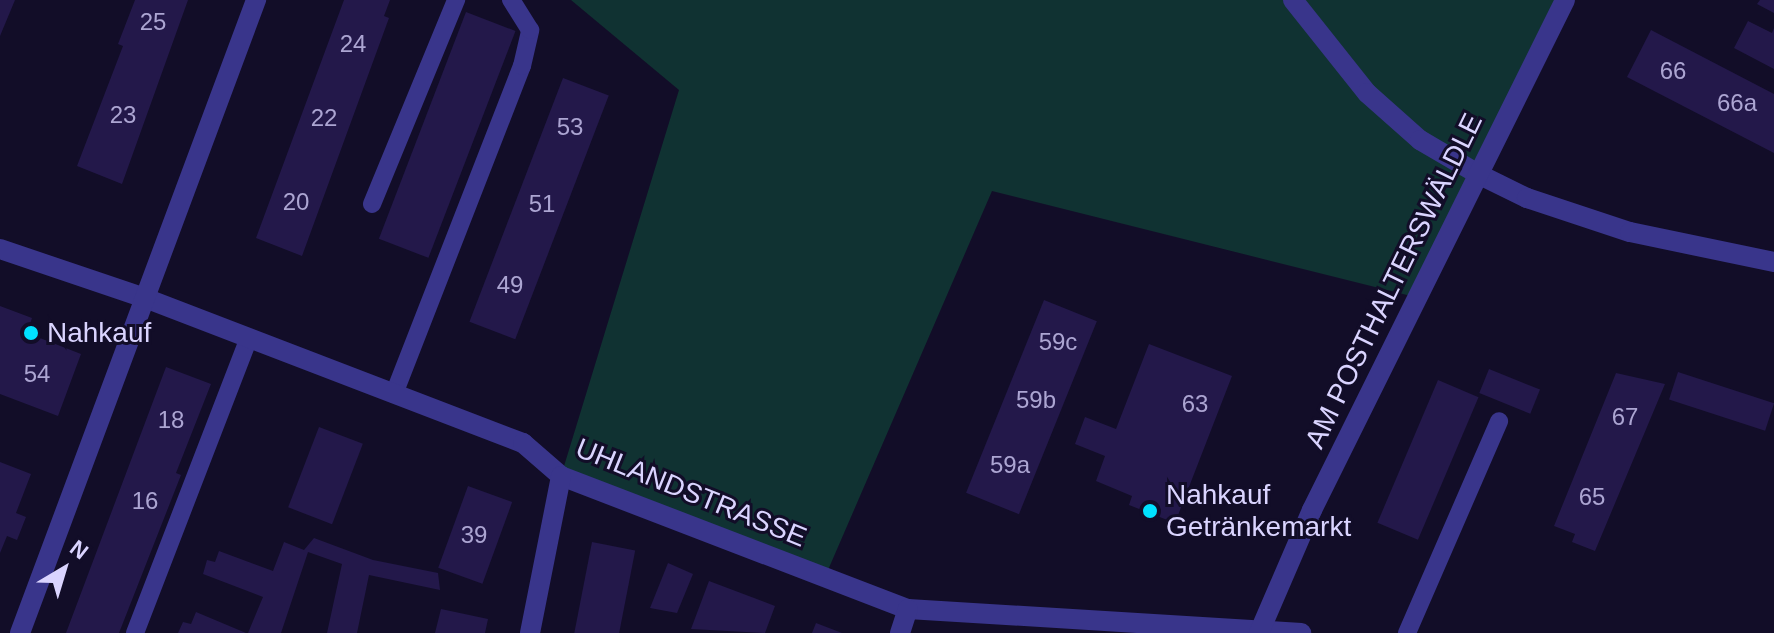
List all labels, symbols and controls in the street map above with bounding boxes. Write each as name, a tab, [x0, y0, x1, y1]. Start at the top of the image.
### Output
house number: 25	[140, 8, 166, 36]
house number: 24	[340, 30, 366, 58]
house number: 66	[1660, 57, 1686, 85]
house number: 66a	[1717, 89, 1757, 117]
house number: 23	[110, 101, 136, 129]
house number: 22	[311, 104, 337, 132]
street label: AM POSTHALTERSWÄLDLE	[1298, 108, 1490, 454]
house number: 53	[557, 113, 583, 141]
house number: 20	[283, 188, 309, 216]
house number: 51	[529, 190, 555, 218]
house number: 49	[497, 271, 523, 299]
place label: Nahkauf	[47, 316, 151, 350]
marker: Nahkauf	[22, 324, 40, 342]
house number: 59c	[1039, 328, 1077, 356]
house number: 54	[24, 360, 50, 388]
house number: 59b	[1016, 386, 1056, 414]
house number: 63	[1182, 390, 1208, 418]
house number: 67	[1612, 403, 1638, 431]
house number: 18	[158, 406, 184, 434]
street label: UHLANDSTRASSE	[571, 431, 811, 555]
house number: 59a	[990, 451, 1030, 479]
place label: Nahkauf Getränkemarkt	[1166, 478, 1351, 544]
house number: 65	[1579, 483, 1605, 511]
house number: 16	[132, 487, 158, 515]
marker: Nahkauf Getränkemarkt	[1141, 502, 1159, 520]
house number: 39	[461, 521, 487, 549]
north arrow	[24, 529, 104, 609]
text: N	[65, 535, 93, 564]

